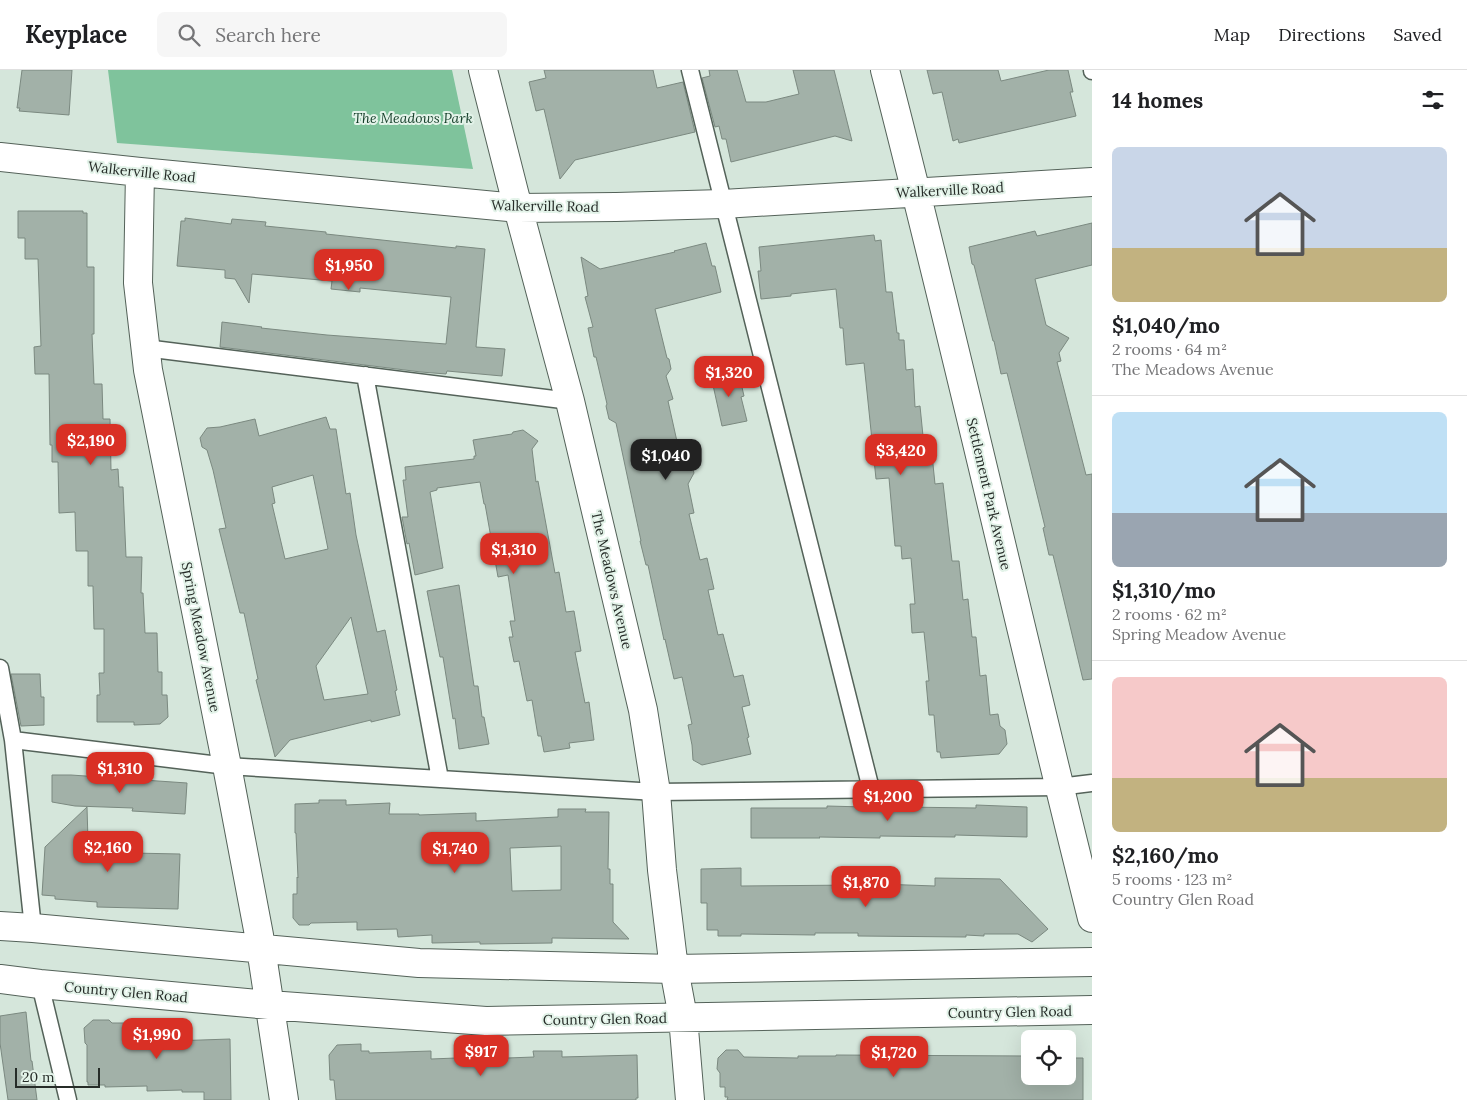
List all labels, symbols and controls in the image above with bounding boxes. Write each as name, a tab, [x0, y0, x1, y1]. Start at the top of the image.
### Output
search box	[157, 12, 507, 57]
text: Keyplace	[25, 19, 127, 50]
icon: search	[175, 21, 203, 49]
text: Search here	[215, 23, 321, 47]
text: Map	[1214, 23, 1250, 46]
text: Directions	[1278, 23, 1365, 46]
text: Saved	[1393, 23, 1442, 46]
icon: filters	[1419, 86, 1447, 114]
text: 14 homes	[1112, 87, 1203, 114]
park label: The Meadows Park	[353, 109, 473, 127]
street label: Walkerville Road	[87, 157, 197, 187]
street label: Walkerville Road	[896, 178, 1004, 202]
icon: home	[1235, 179, 1325, 269]
street label: Walkerville Road	[491, 196, 599, 216]
pin: $1,950	[308, 248, 390, 291]
text: $1,950	[325, 255, 373, 275]
text: $1,040/mo	[1112, 312, 1220, 339]
text: 2 rooms · 64 m²	[1112, 339, 1227, 359]
pin: $1,320	[688, 356, 770, 398]
text: The Meadows Avenue	[1112, 359, 1274, 379]
text: $1,320	[705, 362, 753, 382]
street label: Settlement Park Avenue	[963, 416, 1015, 572]
pin: $2,190	[50, 424, 132, 466]
text: $2,190	[67, 430, 115, 450]
pin: $3,420	[860, 434, 942, 476]
pin: $1,040	[625, 438, 707, 481]
text: $3,420	[876, 440, 926, 460]
text: $1,040	[642, 445, 690, 465]
icon: home	[1235, 445, 1325, 535]
street label: The Meadows Avenue	[587, 509, 637, 651]
pin: $1,310	[473, 532, 555, 575]
text: $1,310	[491, 539, 537, 559]
street label: Spring Meadow Avenue	[178, 560, 224, 714]
text: $1,310/mo	[1112, 577, 1216, 604]
text: 2 rooms · 62 m²	[1112, 604, 1227, 624]
text: Spring Meadow Avenue	[1112, 624, 1286, 644]
icon: home	[1235, 710, 1325, 800]
pin: $1,310	[79, 752, 161, 794]
text: $1,310	[97, 758, 143, 778]
pin: $1,200	[847, 780, 929, 822]
text: $1,200	[864, 786, 912, 806]
pin: $2,160	[67, 830, 149, 873]
pin: $1,740	[414, 832, 496, 874]
text: $2,160	[84, 837, 132, 857]
text: $1,740	[432, 838, 478, 858]
text: $2,160/mo	[1112, 842, 1219, 869]
pin: $1,870	[825, 866, 907, 908]
text: 5 rooms · 123 m²	[1112, 869, 1232, 889]
text: $1,870	[843, 872, 889, 892]
text: Country Glen Road	[1112, 889, 1254, 909]
street label: Country Glen Road	[63, 978, 189, 1006]
street label: Country Glen Road	[948, 1002, 1072, 1022]
street label: Country Glen Road	[543, 1009, 667, 1029]
pin: $1,990	[116, 1018, 198, 1060]
text: $1,990	[133, 1024, 181, 1044]
map controls	[1021, 1030, 1076, 1085]
button: locate	[1021, 1030, 1076, 1085]
pin: $917	[451, 1034, 511, 1077]
pin: $1,720	[853, 1036, 935, 1078]
text: $917	[465, 1041, 497, 1061]
text: $1,720	[871, 1042, 917, 1062]
scale bar	[15, 1065, 100, 1088]
text: 20 m	[22, 1068, 54, 1086]

